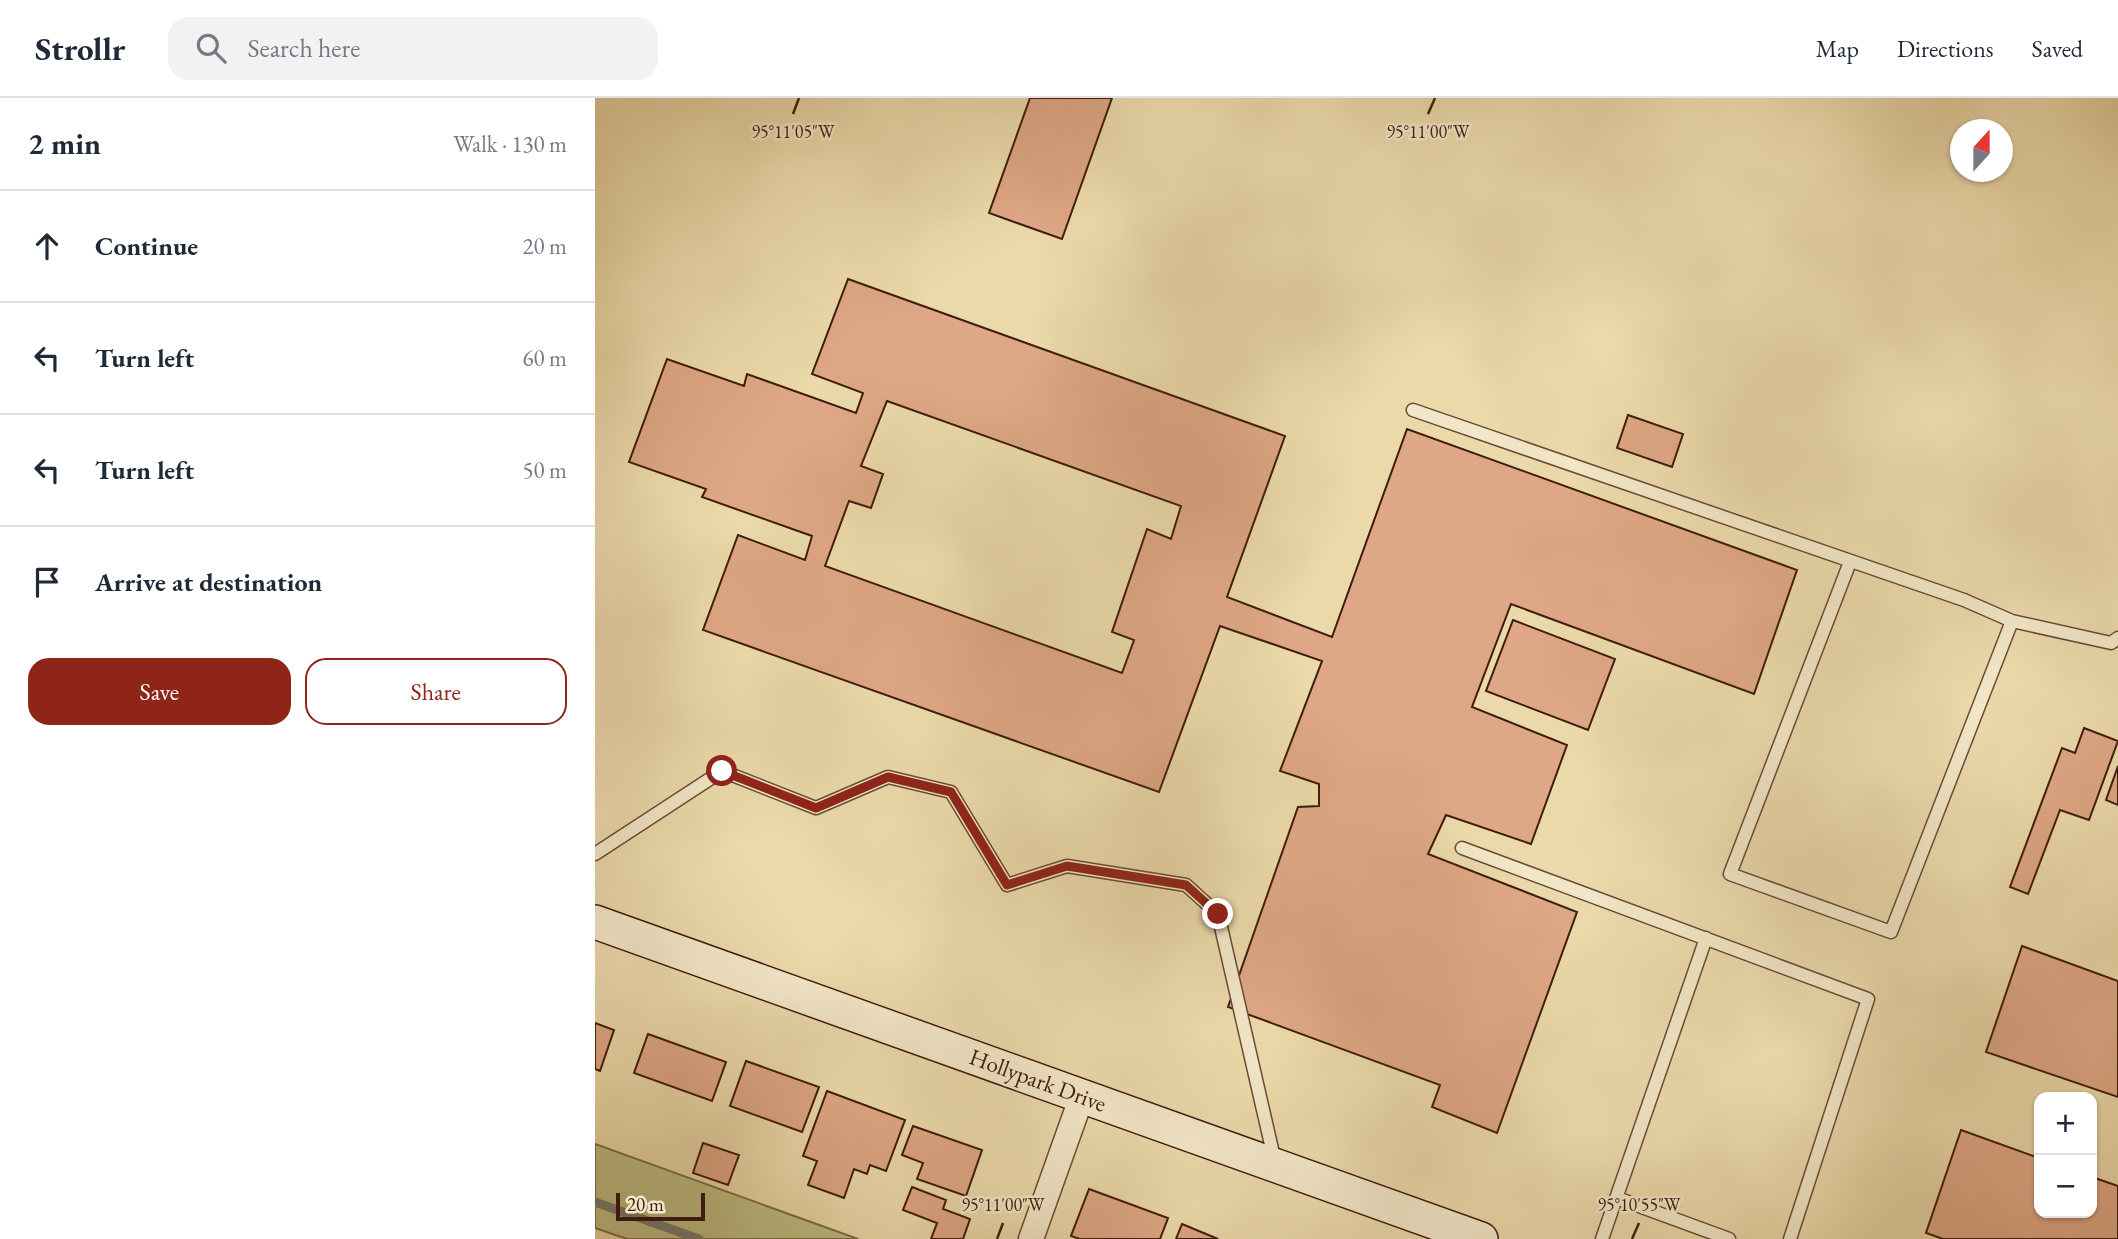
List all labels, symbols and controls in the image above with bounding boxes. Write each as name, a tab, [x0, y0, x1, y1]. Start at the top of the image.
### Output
search box	[168, 17, 658, 80]
text: Strollr	[35, 27, 126, 70]
icon: search	[192, 29, 230, 67]
text: Search here	[248, 31, 360, 65]
text: Map	[1816, 33, 1859, 64]
text: Directions	[1897, 33, 1994, 64]
text: Saved	[2032, 33, 2083, 64]
north arrow	[1950, 119, 2013, 182]
text: 95°11'05"W	[751, 120, 835, 143]
text: 95°11'00"W	[1386, 120, 1470, 143]
text: 2 min	[28, 124, 101, 163]
text: Walk · 130 m	[453, 129, 567, 159]
icon: ahead	[28, 227, 66, 265]
text: Continue	[95, 229, 198, 263]
text: 20 m	[522, 231, 567, 261]
icon: left	[28, 339, 66, 377]
text: Turn left	[95, 341, 194, 375]
text: 60 m	[522, 343, 567, 373]
icon: left	[28, 451, 66, 489]
text: Turn left	[95, 453, 194, 487]
text: 50 m	[522, 455, 567, 485]
icon: arrive	[28, 563, 66, 601]
text: Arrive at destination	[95, 565, 322, 599]
button: Save	[28, 658, 291, 725]
button: Share	[305, 658, 567, 725]
route start	[706, 755, 737, 786]
route end	[1202, 898, 1233, 929]
street label: Hollypark Drive	[965, 1041, 1111, 1119]
map controls	[2034, 1092, 2097, 1218]
button: +	[2034, 1092, 2097, 1155]
button: −	[2034, 1155, 2097, 1218]
scale bar	[616, 1190, 705, 1222]
text: 20 m	[627, 1192, 664, 1217]
text: 95°11'00"W	[961, 1193, 1045, 1216]
text: 95°10'55"W	[1597, 1193, 1681, 1216]

